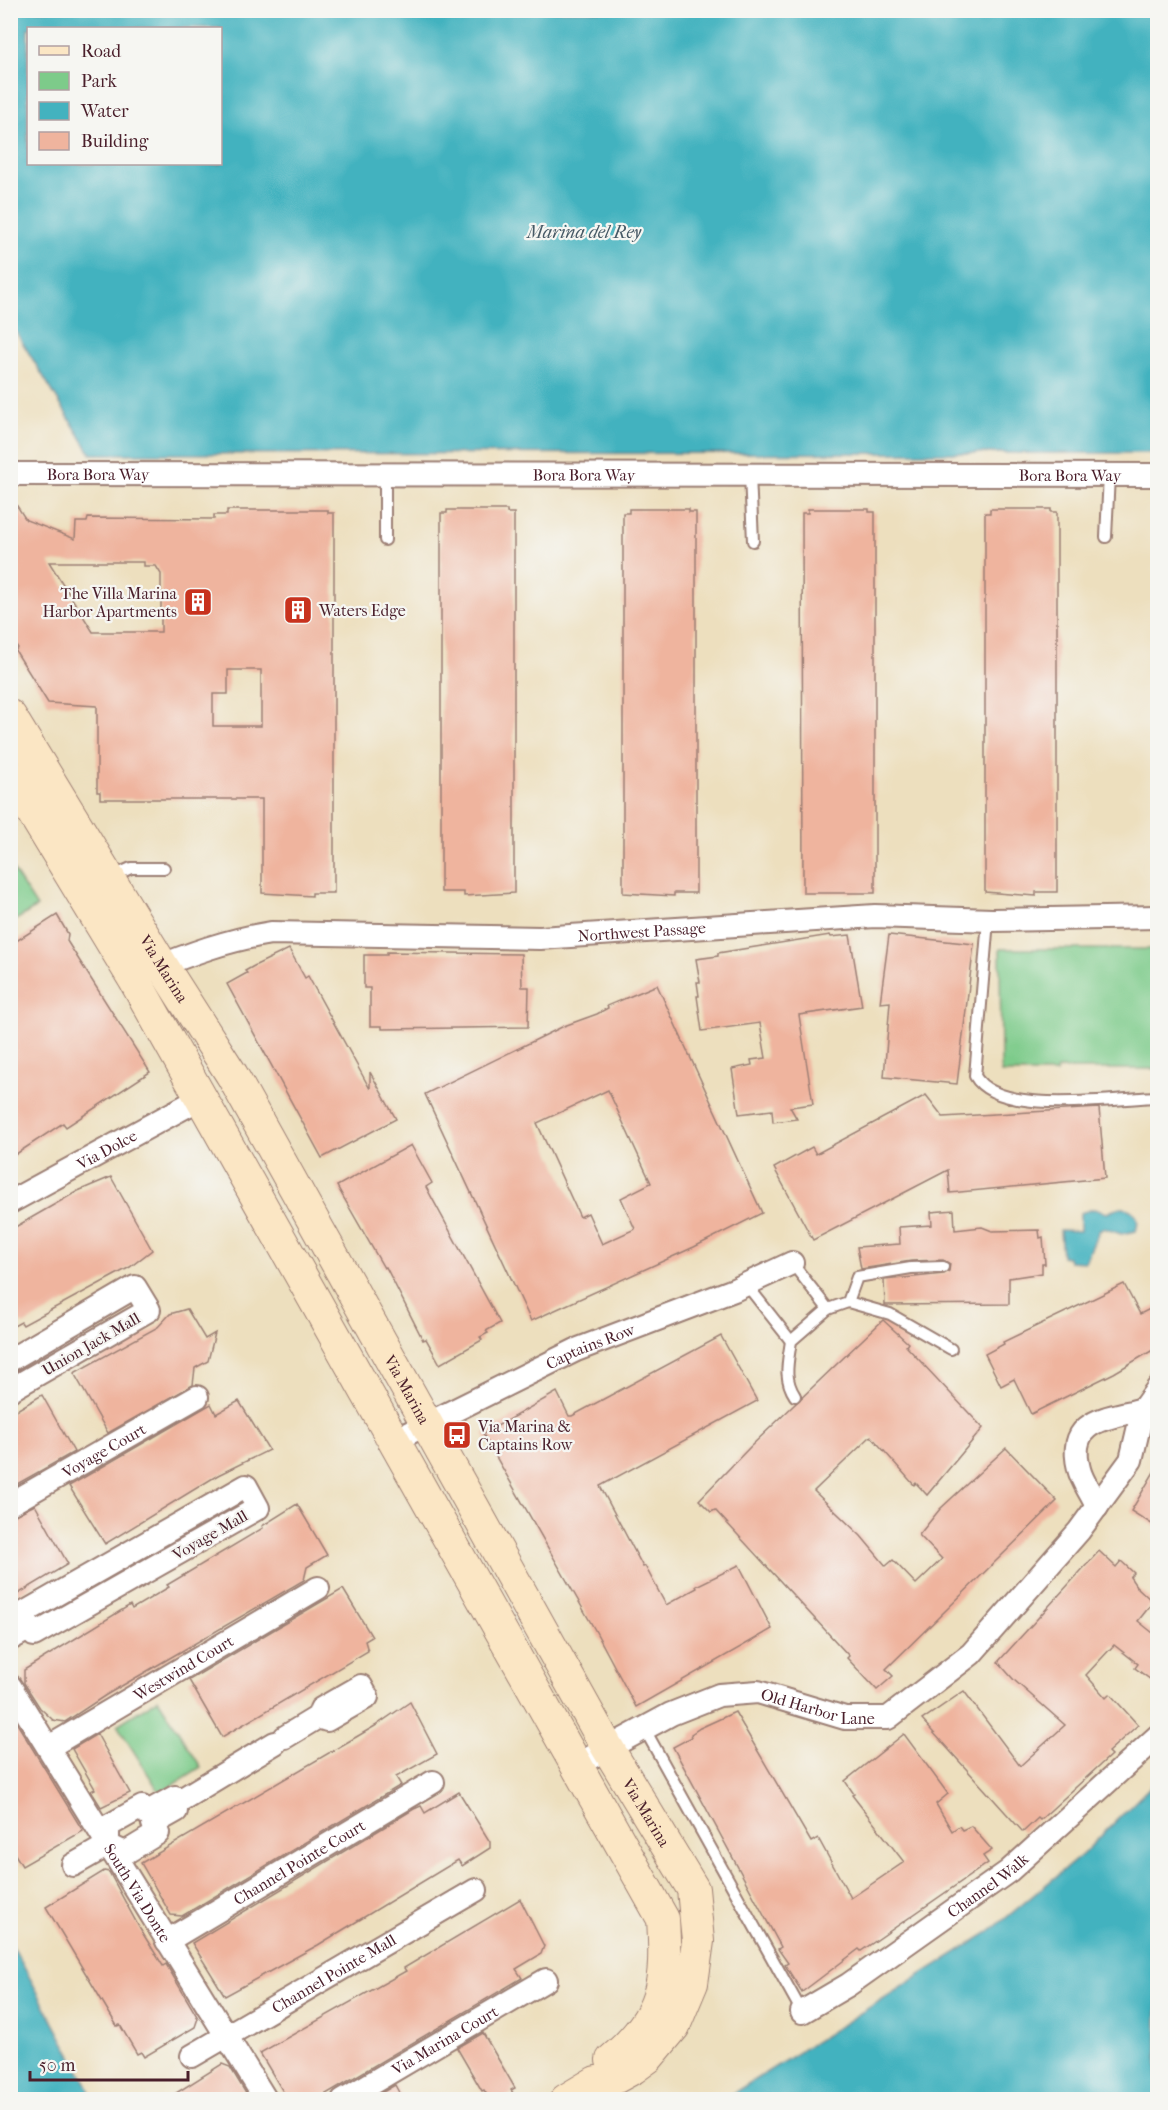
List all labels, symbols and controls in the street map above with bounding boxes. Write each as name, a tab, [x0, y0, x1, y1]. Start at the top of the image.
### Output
legend	[27, 27, 222, 165]
text: Road	[81, 41, 121, 62]
text: Park	[81, 71, 118, 92]
text: Water	[80, 101, 129, 122]
text: Building	[81, 131, 149, 152]
water label: Marina del Rey	[525, 222, 642, 243]
street label: Bora Bora Way	[47, 465, 150, 484]
street label: Bora Bora Way	[533, 465, 636, 484]
street label: Bora Bora Way	[1019, 465, 1122, 484]
place label: The Villa Marina Harbor Apartments	[43, 584, 178, 621]
building icon: The Villa Marina Harbor Apartments	[182, 586, 214, 618]
building icon: Waters Edge	[282, 594, 314, 626]
place label: Waters Edge	[318, 601, 406, 620]
street label: Northwest Passage	[577, 918, 706, 945]
street label: Via Marina	[136, 930, 193, 1006]
street label: Via Dolce	[72, 1125, 140, 1174]
street label: Union Jack Mall	[39, 1308, 144, 1380]
street label: Captains Row	[543, 1319, 638, 1373]
street label: Via Marina	[380, 1350, 435, 1428]
place label: Via Marina & Captains Row	[477, 1417, 573, 1454]
street label: Voyage Court	[58, 1419, 149, 1482]
bus stop icon: Via Marina & Captains Row	[441, 1419, 473, 1451]
street label: Voyage Mall	[168, 1506, 251, 1565]
street label: Westwind Court	[129, 1631, 237, 1705]
street label: Old Harbor Lane	[759, 1684, 875, 1728]
street label: Via Marina	[618, 1774, 675, 1850]
street label: Channel Pointe Court	[230, 1815, 369, 1909]
street label: South Via Donte	[100, 1840, 175, 1946]
street label: Channel Walk	[943, 1848, 1033, 1921]
street label: Channel Pointe Mall	[268, 1929, 400, 2017]
street label: Via Marina Court	[387, 2001, 501, 2079]
scale bar	[30, 2044, 188, 2082]
text: 50 m	[39, 2055, 76, 2076]

